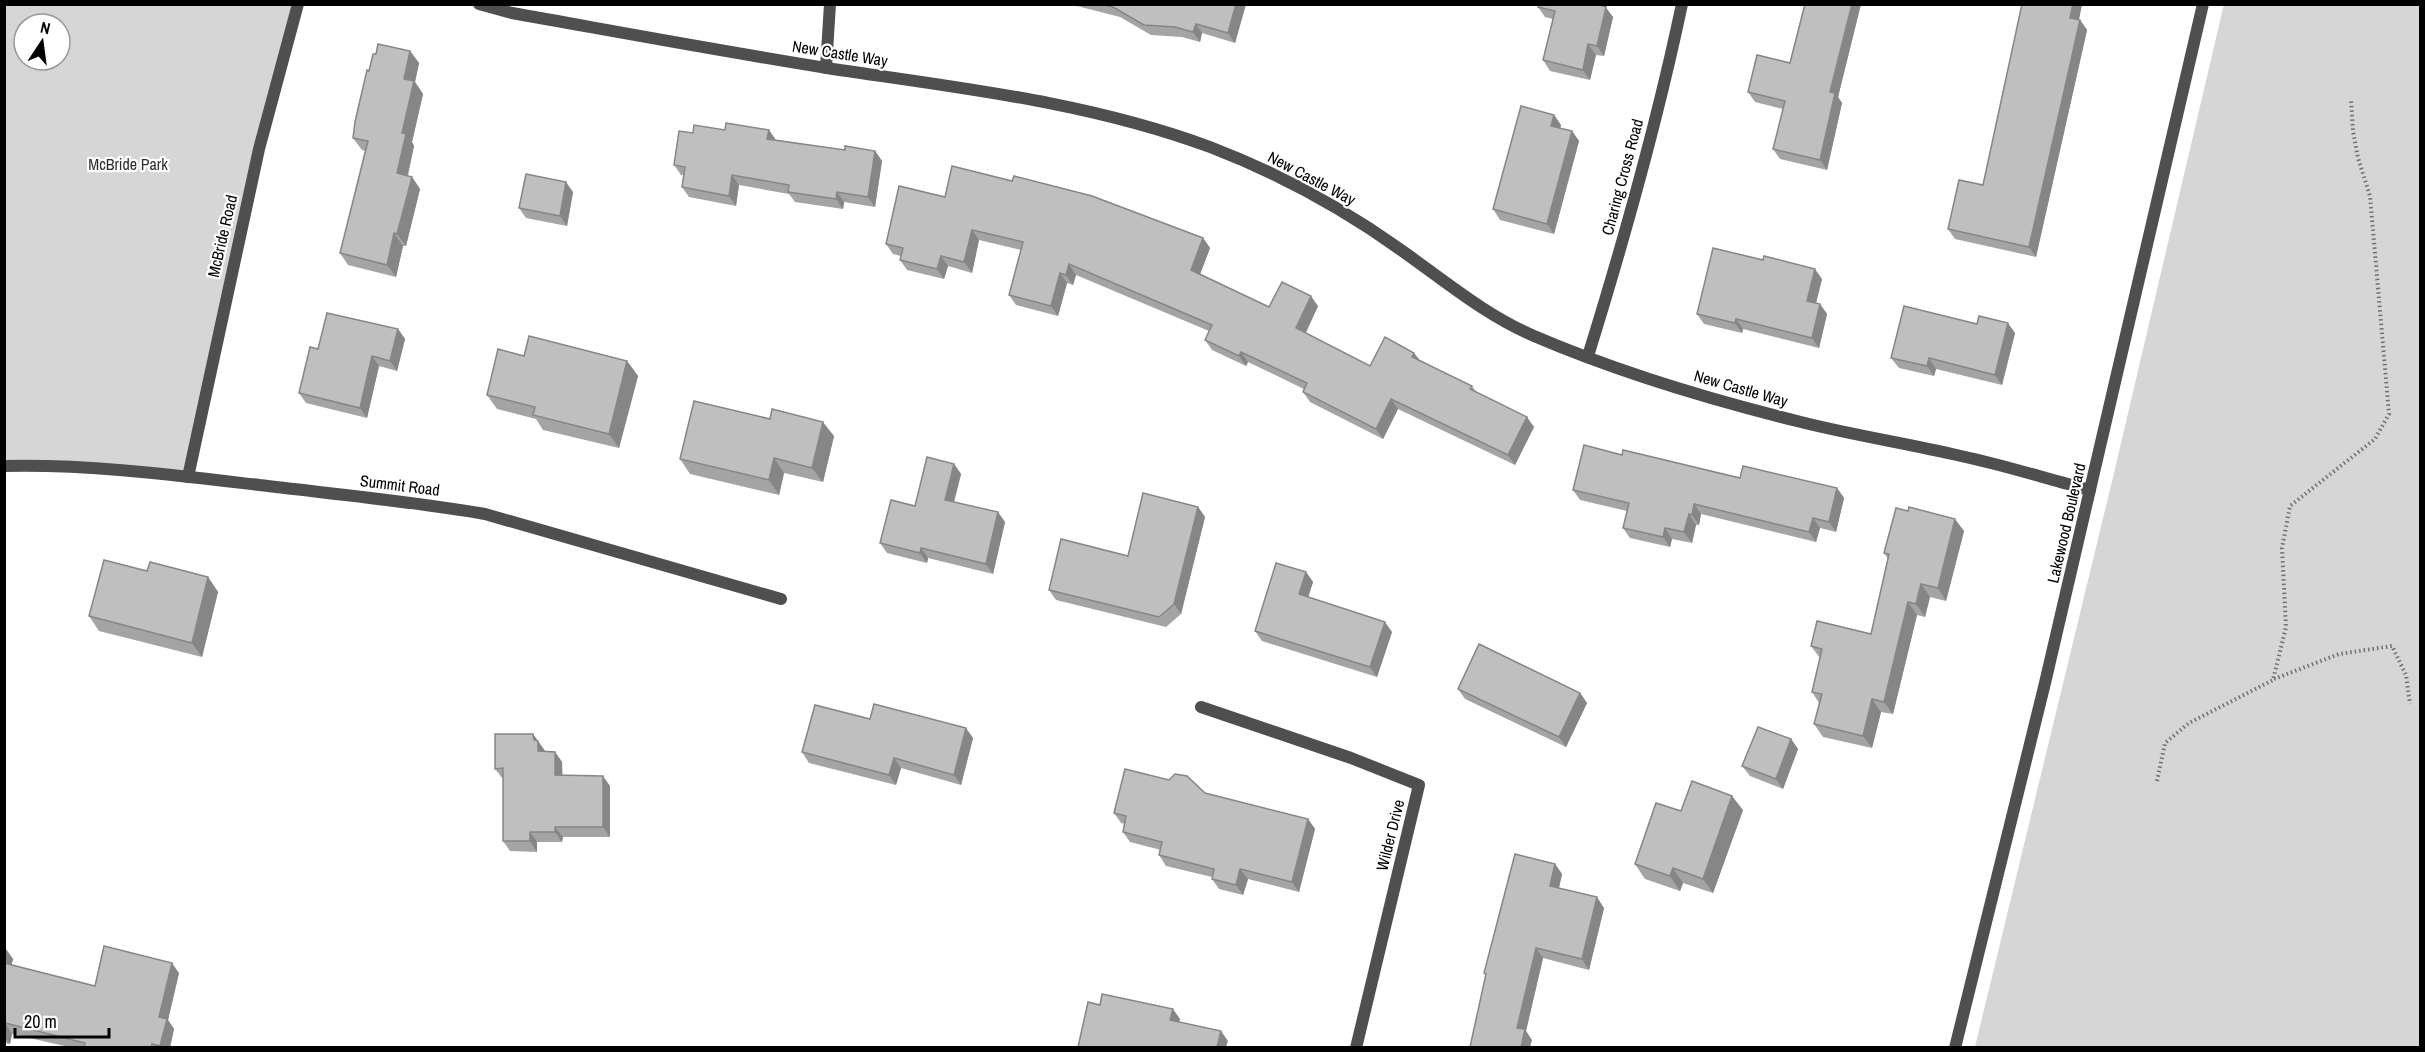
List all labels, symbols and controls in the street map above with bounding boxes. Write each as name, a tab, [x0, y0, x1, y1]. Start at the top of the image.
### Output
north arrow	[12, 12, 72, 72]
text: N	[38, 16, 52, 39]
street label: New Castle Way	[791, 35, 890, 71]
street label: Charing Cross Road	[1596, 116, 1648, 238]
street label: New Castle Way	[1264, 146, 1360, 211]
park label: McBride Park	[88, 153, 168, 175]
street label: McBride Road	[202, 193, 242, 279]
street label: New Castle Way	[1692, 364, 1791, 412]
street label: Lakewood Boulevard	[2042, 461, 2090, 585]
street label: Summit Road	[359, 469, 441, 501]
street label: Wilder Drive	[1371, 797, 1409, 873]
scale bar	[15, 1001, 110, 1039]
text: 20 m	[24, 1009, 57, 1034]

